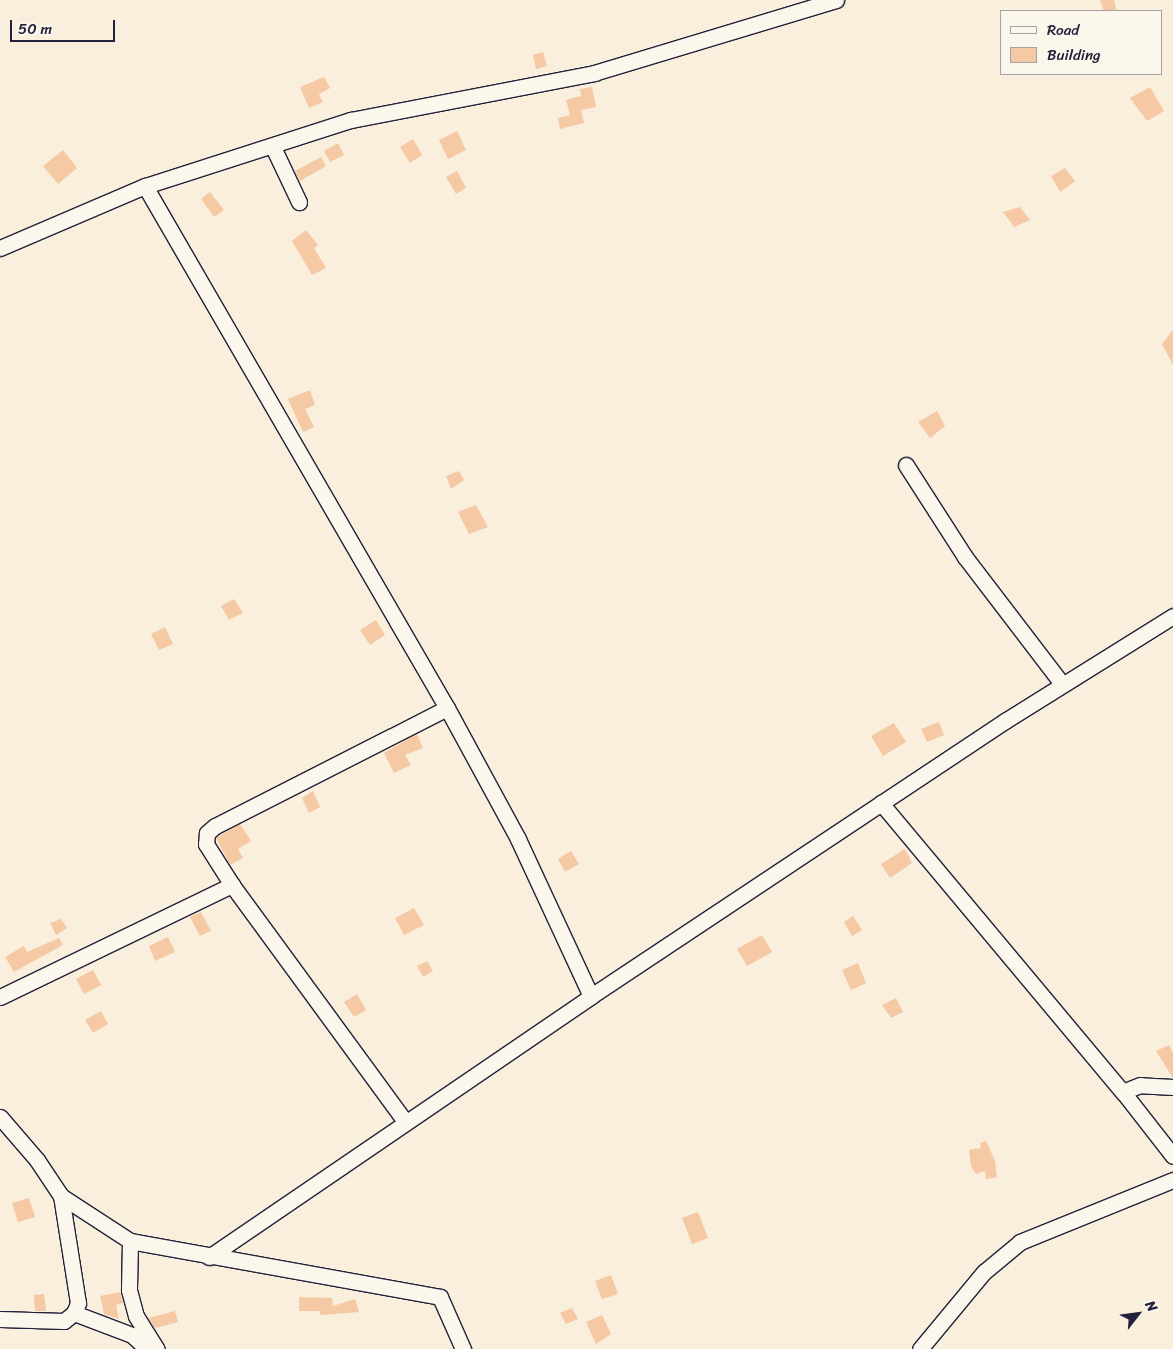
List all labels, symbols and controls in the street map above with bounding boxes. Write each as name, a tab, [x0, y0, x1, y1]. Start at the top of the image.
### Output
scale bar	[12, 10, 118, 42]
legend	[1000, 10, 1163, 75]
text: 50 m	[18, 16, 52, 42]
text: Road	[1047, 17, 1079, 43]
text: Building	[1047, 42, 1101, 68]
north arrow	[1113, 1289, 1163, 1339]
text: N	[1138, 1296, 1165, 1317]

